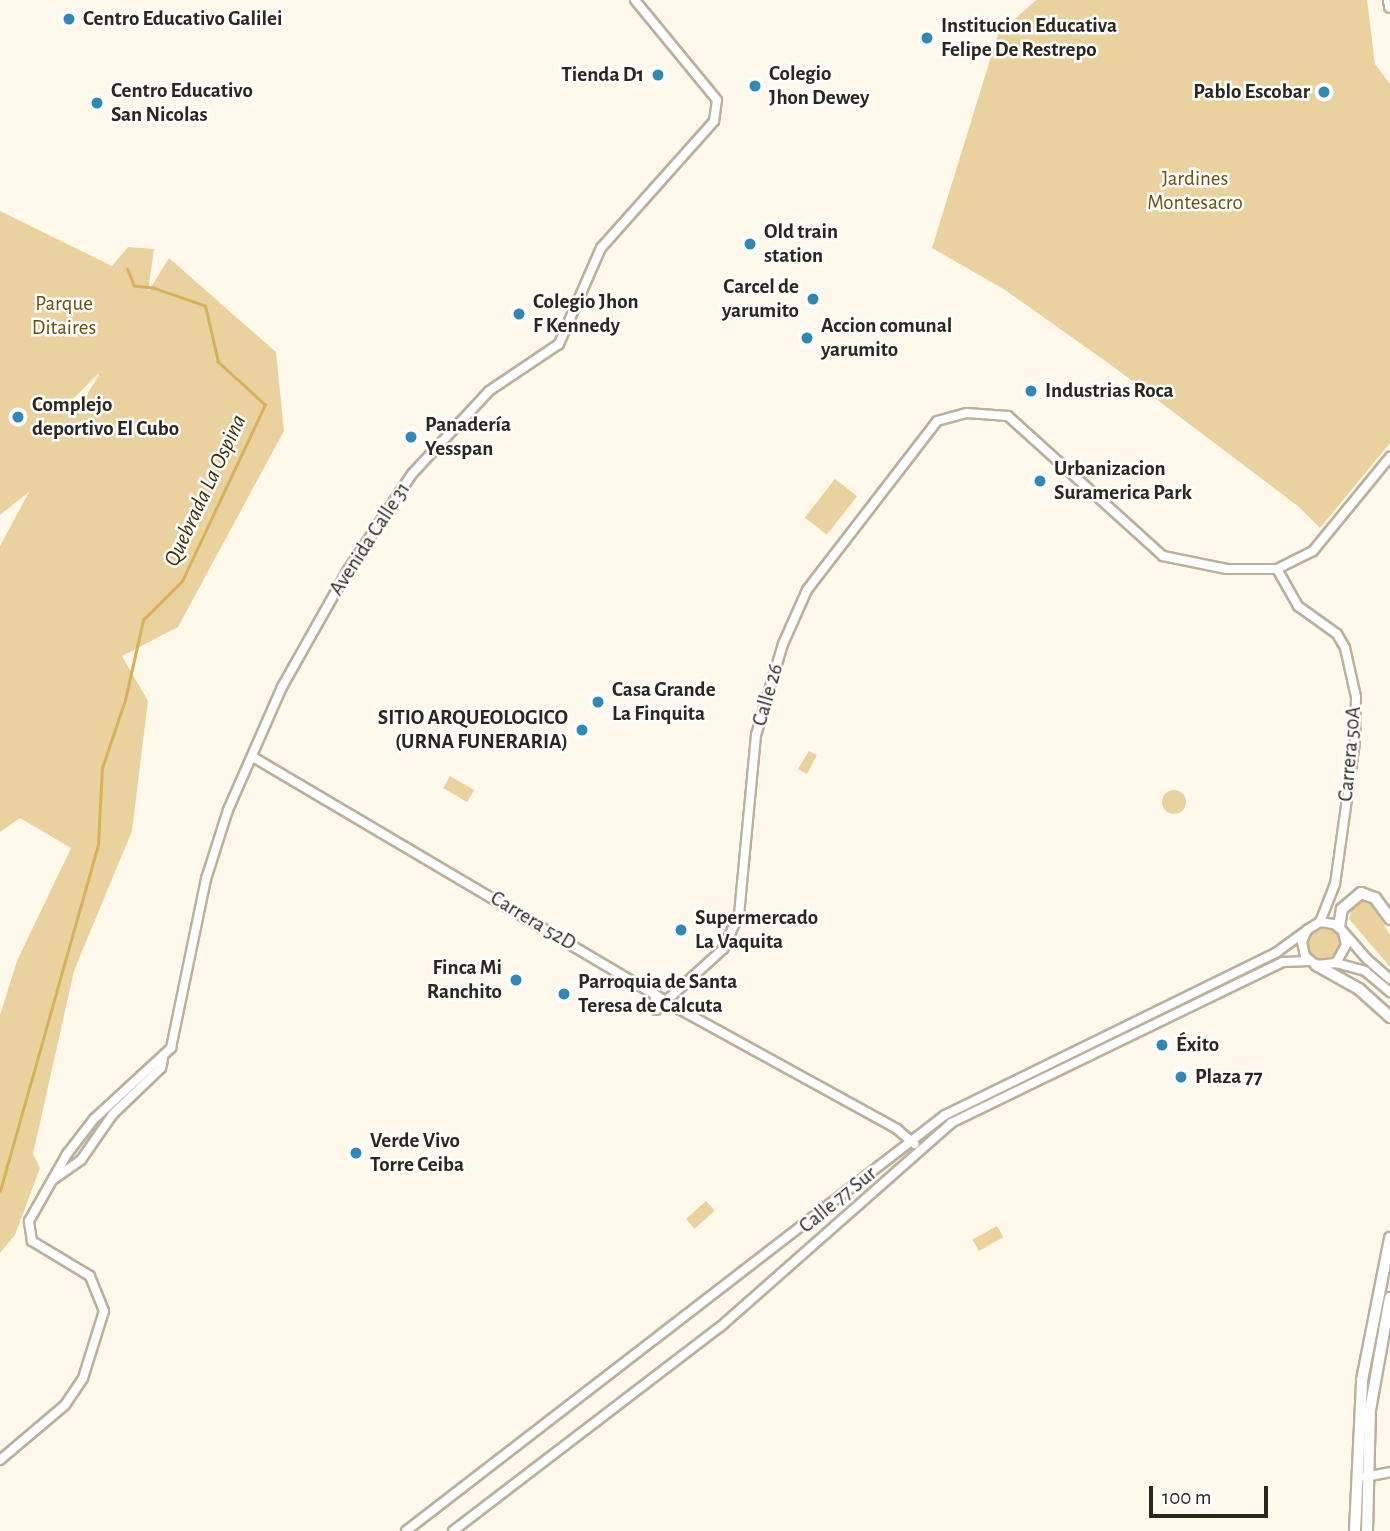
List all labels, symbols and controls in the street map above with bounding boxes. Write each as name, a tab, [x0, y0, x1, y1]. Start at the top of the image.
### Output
place label: Centro Educativo Galilei	[83, 6, 282, 32]
marker: Centro Educativo Galilei	[61, 11, 77, 27]
place label: Institucion Educativa Felipe De Restrepo	[941, 13, 1117, 63]
marker: Institucion Educativa Felipe De Restrepo	[919, 30, 935, 46]
place label: Colegio Jhon Dewey	[769, 61, 869, 111]
place label: Tienda D1	[561, 62, 644, 88]
marker: Tienda D1	[650, 67, 666, 83]
place label: Centro Educativo San Nicolas	[111, 78, 253, 128]
marker: Colegio Jhon Dewey	[747, 78, 763, 94]
place label: Pablo Escobar	[1193, 79, 1310, 105]
marker: Pablo Escobar	[1316, 84, 1332, 100]
marker: Centro Educativo San Nicolas	[89, 95, 105, 111]
park label: Jardines Montesacro	[1147, 166, 1243, 216]
place label: Old train station	[764, 219, 838, 269]
marker: Old train station	[742, 236, 758, 252]
place label: Carcel de yarumito	[722, 274, 799, 324]
place label: Colegio Jhon F Kennedy	[533, 289, 639, 339]
park label: Parque Ditaires	[32, 291, 96, 341]
marker: Carcel de yarumito	[805, 291, 821, 307]
marker: Colegio Jhon F Kennedy	[511, 306, 527, 322]
place label: Accion comunal yarumito	[821, 313, 952, 363]
marker: Accion comunal yarumito	[799, 330, 815, 346]
place label: Industrias Roca	[1045, 378, 1174, 404]
marker: Industrias Roca	[1023, 383, 1039, 399]
place label: Complejo deportivo El Cubo	[32, 392, 179, 442]
marker: Complejo deportivo El Cubo	[10, 409, 26, 425]
water label: Quebrada La Ospina	[159, 411, 253, 571]
place label: Panadería Yesspan	[425, 412, 511, 462]
marker: Panadería Yesspan	[403, 429, 419, 445]
place label: Urbanizacion Suramerica Park	[1054, 456, 1192, 506]
marker: Urbanizacion Suramerica Park	[1032, 473, 1048, 489]
street label: Avenida Calle 31	[324, 478, 416, 600]
street label: Calle 26	[747, 661, 789, 729]
place label: Casa Grande La Finquita	[612, 677, 716, 727]
marker: Casa Grande La Finquita	[590, 694, 606, 710]
place label: SITIO ARQUEOLOGICO (URNA FUNERARIA)	[378, 705, 568, 755]
street label: Carrera 50A	[1333, 705, 1367, 803]
marker: SITIO ARQUEOLOGICO (URNA FUNERARIA)	[574, 722, 590, 738]
street label: Carrera 52D	[486, 886, 580, 956]
place label: Supermercado La Vaquita	[695, 905, 818, 955]
marker: Supermercado La Vaquita	[673, 922, 689, 938]
place label: Finca Mi Ranchito	[427, 955, 502, 1005]
place label: Parroquia de Santa Teresa de Calcuta	[578, 969, 737, 1019]
marker: Finca Mi Ranchito	[508, 972, 524, 988]
marker: Parroquia de Santa Teresa de Calcuta	[556, 986, 572, 1002]
place label: Éxito	[1176, 1032, 1219, 1058]
marker: Éxito	[1154, 1037, 1170, 1053]
place label: Plaza 77	[1195, 1064, 1263, 1090]
marker: Plaza 77	[1173, 1069, 1189, 1085]
place label: Verde Vivo Torre Ceiba	[370, 1128, 464, 1178]
marker: Verde Vivo Torre Ceiba	[348, 1145, 364, 1161]
street label: Calle 77 Sur	[794, 1161, 882, 1239]
scale bar	[1152, 1472, 1271, 1516]
text: 100 m	[1162, 1487, 1212, 1508]

